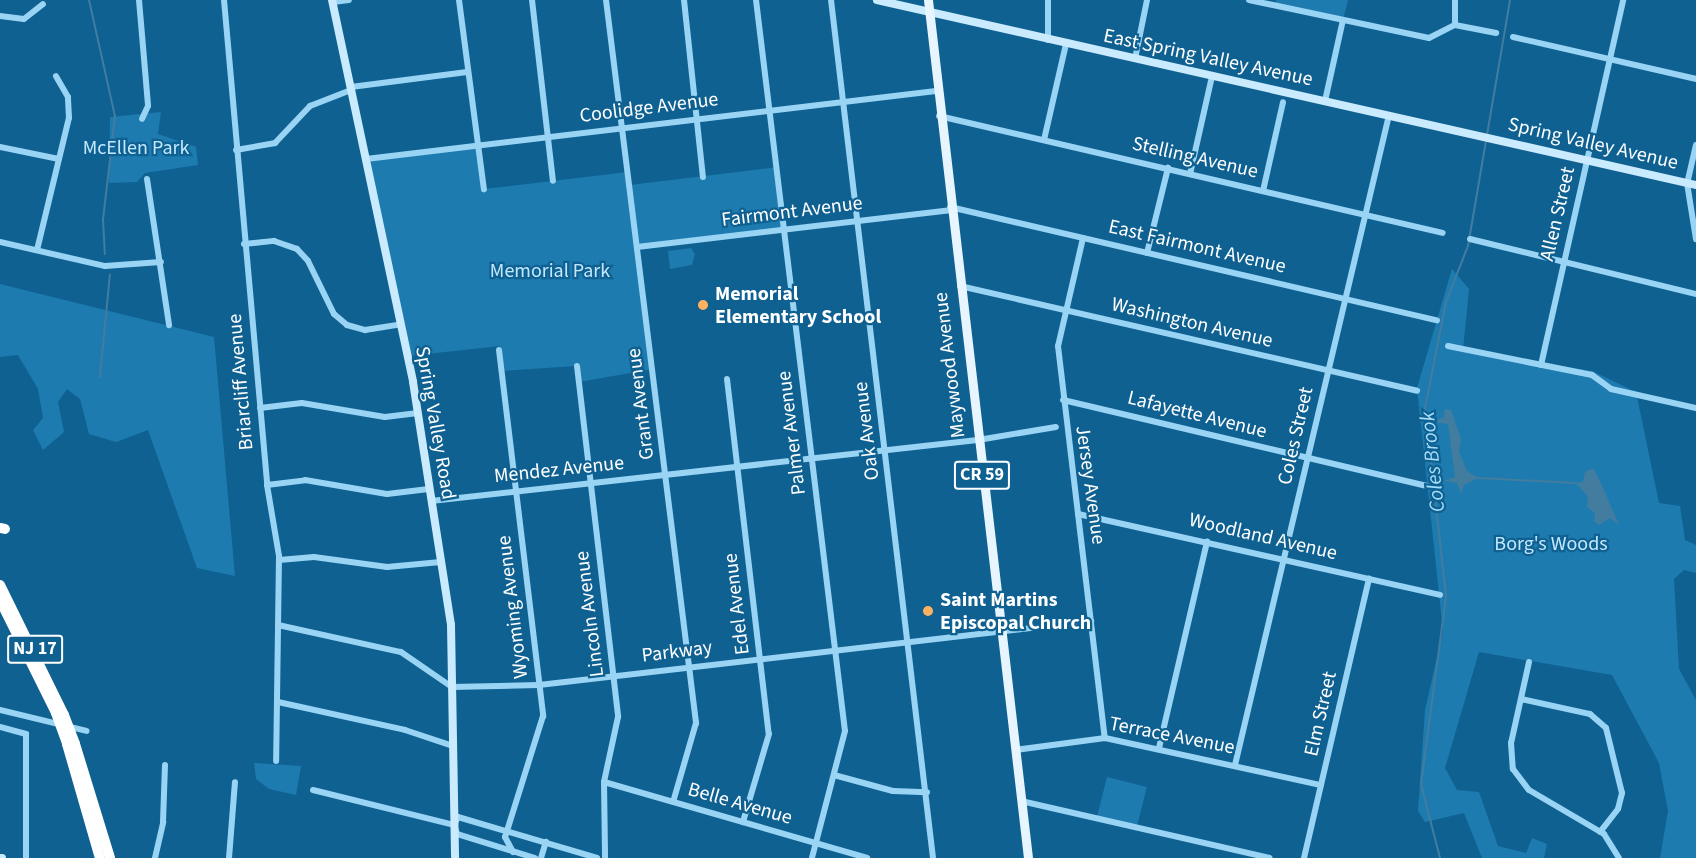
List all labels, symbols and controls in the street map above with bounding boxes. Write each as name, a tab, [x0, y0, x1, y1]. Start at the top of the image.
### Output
street label: East Spring Valley Avenue	[1101, 24, 1315, 92]
street label: Coolidge Avenue	[578, 88, 720, 128]
street label: Spring Valley Avenue	[1506, 113, 1680, 175]
street label: Stelling Avenue	[1130, 132, 1260, 184]
park label: McEllen Park	[83, 136, 189, 160]
street label: Allen Street	[1536, 165, 1580, 263]
street label: Fairmont Avenue	[720, 191, 864, 233]
street label: East Fairmont Avenue	[1106, 215, 1288, 279]
park label: Memorial Park	[490, 259, 610, 283]
place label: Memorial Elementary School	[715, 282, 881, 329]
street label: Maywood Avenue	[929, 291, 971, 439]
street label: Washington Avenue	[1109, 293, 1275, 353]
marker: Memorial Elementary School	[696, 298, 710, 312]
street label: Briarcliff Avenue	[223, 313, 259, 451]
street label: Spring Valley Road	[410, 345, 460, 501]
street label: Grant Avenue	[622, 347, 660, 461]
street label: Palmer Avenue	[772, 370, 812, 496]
street label: Oak Avenue	[849, 380, 885, 482]
street label: Coles Street	[1273, 385, 1319, 487]
street label: Lafayette Avenue	[1125, 386, 1269, 444]
water label: Coles Brook	[1414, 411, 1450, 513]
street label: Jersey Avenue	[1070, 424, 1110, 546]
street label: Mendez Avenue	[493, 451, 625, 489]
road number: CR 59	[954, 460, 1010, 490]
street label: Woodland Avenue	[1187, 508, 1339, 566]
park label: Borg's Woods	[1494, 532, 1608, 556]
street label: Wyoming Avenue	[492, 534, 534, 680]
street label: Lincoln Avenue	[570, 550, 610, 678]
street label: Edel Avenue	[719, 552, 755, 656]
place label: Saint Martins Episcopal Church	[940, 588, 1091, 635]
marker: Saint Martins Episcopal Church	[921, 604, 935, 618]
road number: NJ 17	[6, 634, 63, 664]
street label: Parkway	[640, 636, 714, 668]
street label: Elm Street	[1300, 669, 1342, 759]
street label: Terrace Avenue	[1107, 712, 1237, 760]
street label: Belle Avenue	[685, 778, 795, 830]

